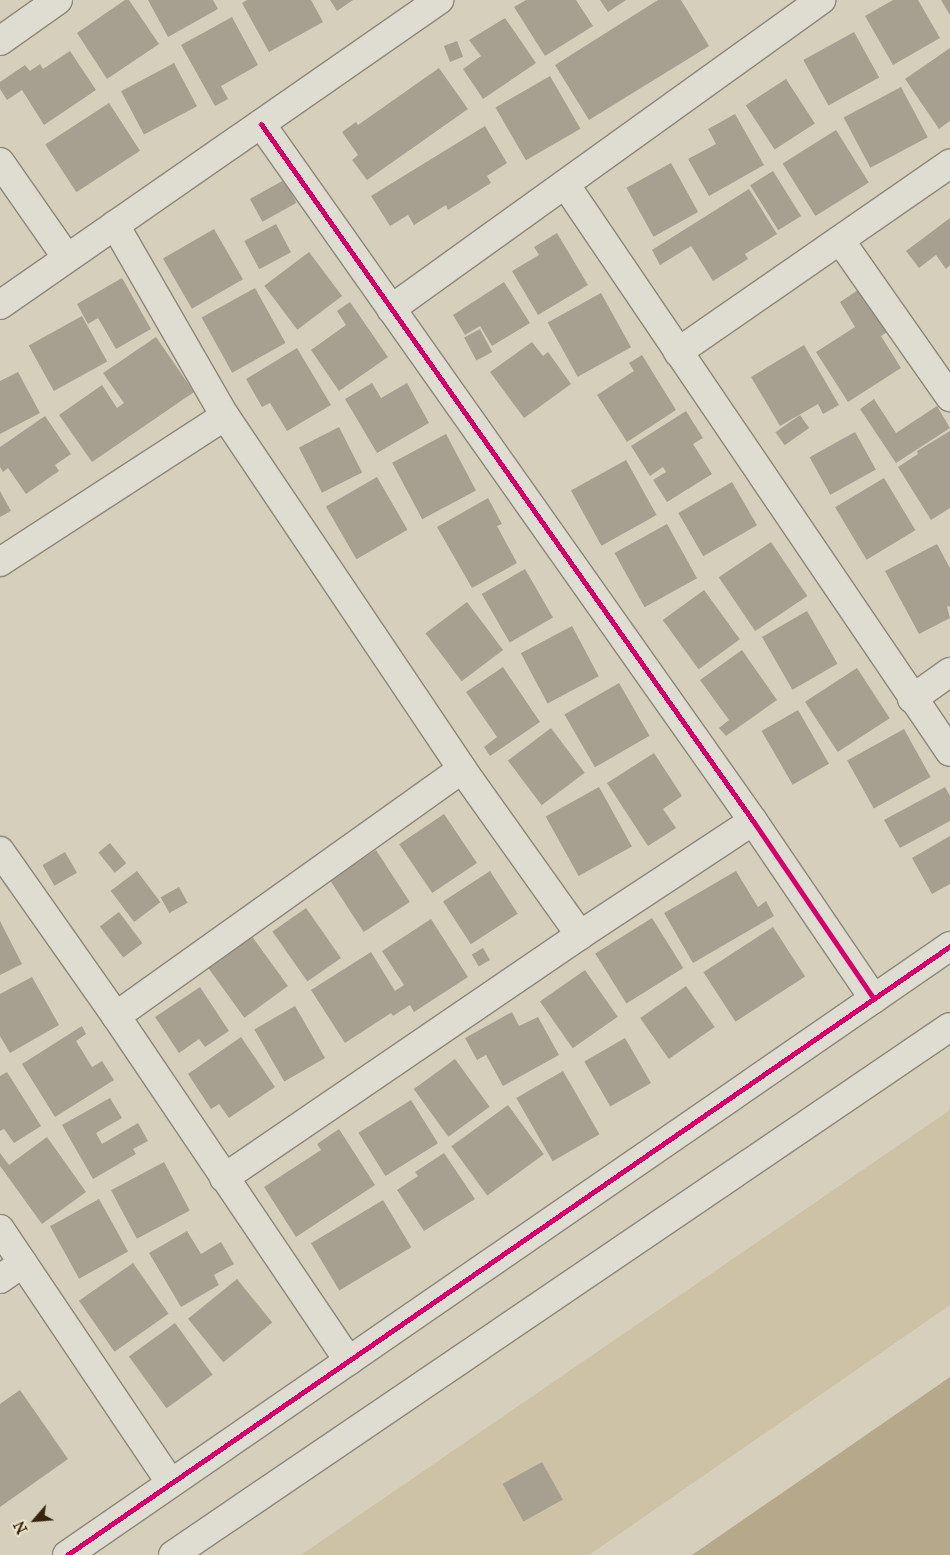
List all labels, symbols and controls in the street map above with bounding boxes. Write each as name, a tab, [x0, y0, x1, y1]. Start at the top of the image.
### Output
north arrow	[10, 1495, 60, 1545]
text: N	[11, 1518, 31, 1536]

